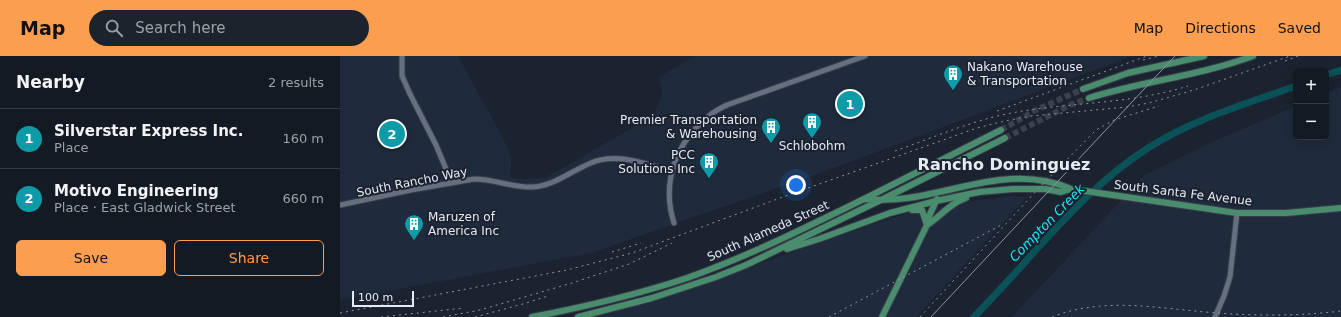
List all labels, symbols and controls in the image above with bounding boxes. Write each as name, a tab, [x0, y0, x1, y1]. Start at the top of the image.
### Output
search box	[89, 10, 369, 46]
text: Map	[20, 17, 65, 39]
icon: search	[103, 17, 125, 39]
text: Search here	[135, 19, 225, 37]
text: Map	[1134, 20, 1163, 36]
text: Directions	[1185, 20, 1256, 36]
text: Saved	[1278, 20, 1321, 36]
place label: Nakano Warehouse & Transportation	[967, 60, 1083, 88]
building icon: Nakano Warehouse & Transportation	[942, 63, 964, 91]
map controls	[1293, 68, 1329, 140]
button: +	[1293, 68, 1329, 104]
text: Nearby	[16, 72, 85, 92]
text: 2 results	[268, 75, 324, 90]
pin: 1	[837, 89, 863, 119]
button: −	[1293, 104, 1329, 140]
building icon: Schlobohm	[801, 111, 823, 139]
place label: Premier Transportation & Warehousing	[620, 113, 757, 141]
building icon: Premier Transportation & Warehousing	[760, 116, 782, 144]
pin: 2	[379, 119, 405, 149]
text: Silverstar Express Inc.	[54, 122, 243, 140]
text: 1	[24, 131, 34, 146]
text: 160 m	[282, 131, 324, 146]
place label: Schlobohm	[779, 139, 845, 153]
text: Place	[54, 140, 89, 155]
place label: PCC Solutions Inc	[618, 148, 695, 176]
building icon: PCC Solutions Inc	[698, 151, 720, 179]
district label: Rancho Dominguez	[918, 155, 1090, 174]
street label: South Rancho Way	[355, 164, 469, 200]
your location	[786, 175, 806, 195]
street label: South Santa Fe Avenue	[1113, 178, 1253, 208]
water label: Compton Creek	[1006, 181, 1088, 265]
text: Motivo Engineering	[54, 182, 219, 200]
text: 2	[24, 191, 34, 206]
text: 660 m	[282, 191, 324, 206]
street label: South Alameda Street	[705, 198, 831, 264]
text: Place · East Gladwick Street	[54, 200, 236, 215]
place label: Maruzen of America Inc	[428, 210, 499, 238]
building icon: Maruzen of America Inc	[403, 213, 425, 241]
button: Save	[16, 240, 166, 276]
button: Share	[174, 240, 324, 276]
scale bar	[352, 289, 414, 308]
text: 100 m	[358, 291, 393, 304]

